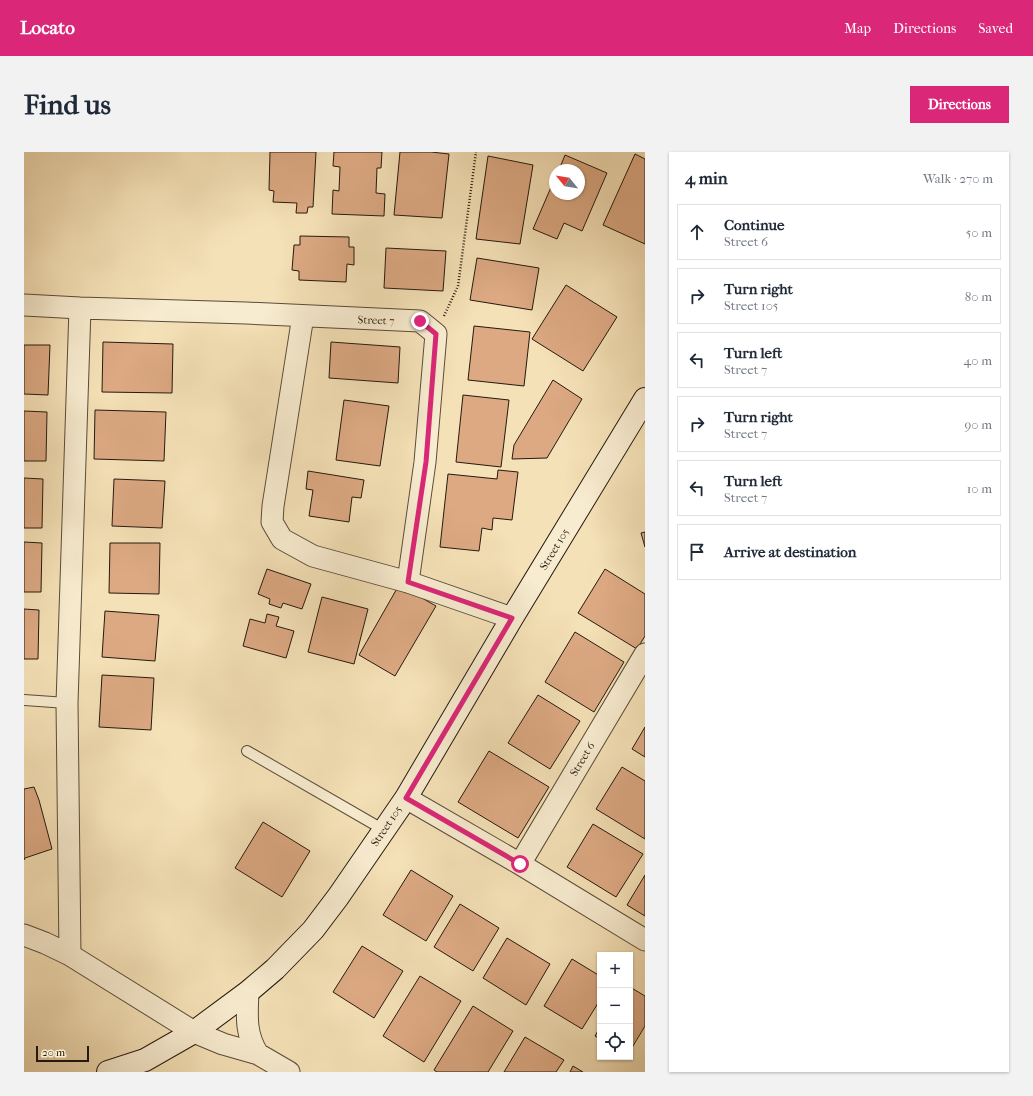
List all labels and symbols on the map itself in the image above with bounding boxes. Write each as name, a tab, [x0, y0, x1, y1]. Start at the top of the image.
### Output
north arrow	[549, 164, 585, 200]
route end	[411, 312, 429, 330]
street label: Street 7	[357, 313, 395, 328]
street label: Street 105	[537, 526, 572, 572]
street label: Street 6	[567, 740, 598, 779]
street label: Street 105	[368, 803, 405, 849]
route start	[511, 855, 529, 873]
scale bar	[36, 1044, 89, 1063]

